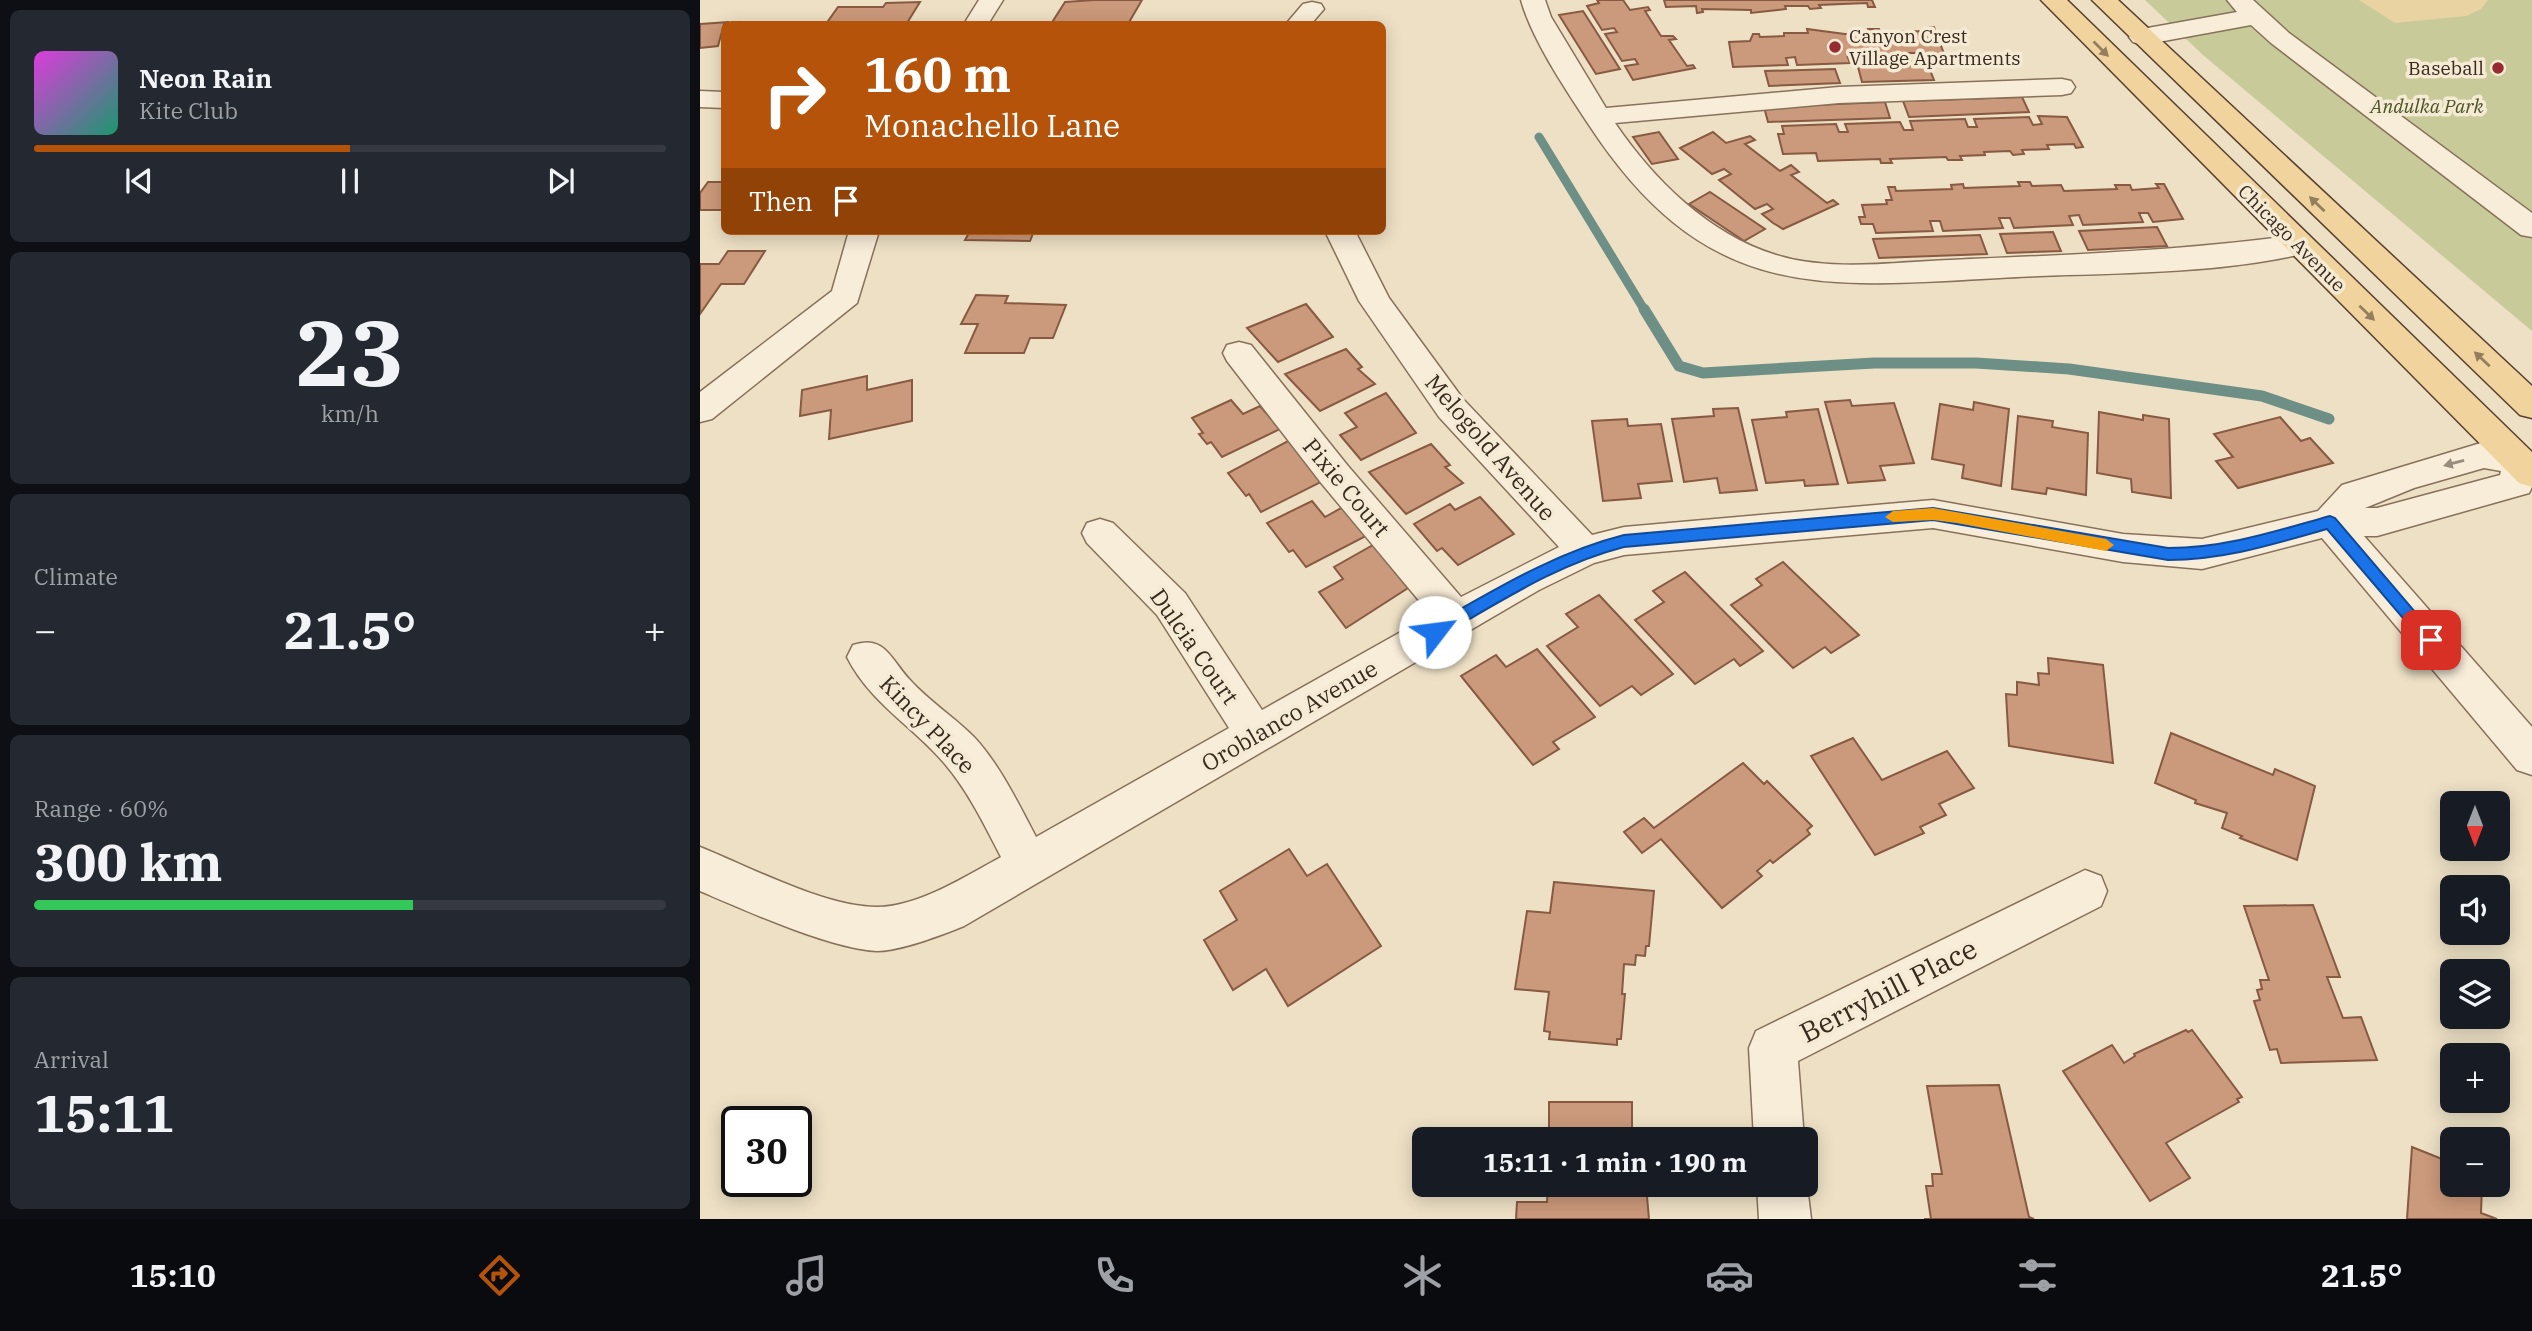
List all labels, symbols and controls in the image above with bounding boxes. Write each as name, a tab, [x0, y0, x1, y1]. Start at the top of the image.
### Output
place label: Canyon Crest Village Apartments	[1849, 24, 2021, 70]
marker: Canyon Crest Village Apartments	[1827, 39, 1843, 55]
one-way arrow	[2093, 40, 2110, 57]
text: 160 m	[864, 42, 1011, 105]
icon: right	[749, 49, 840, 140]
place label: Baseball	[2408, 56, 2484, 80]
marker: Baseball	[2490, 60, 2506, 76]
text: Neon Rain	[139, 61, 272, 95]
park label: Andulka Park	[2368, 94, 2485, 118]
text: Kite Club	[139, 95, 238, 125]
text: Monachello Lane	[864, 104, 1120, 146]
icon: previous	[120, 162, 158, 200]
icon: pause	[331, 162, 369, 200]
icon: next	[542, 162, 580, 200]
street label: Chicago Avenue	[2233, 179, 2351, 297]
icon: arrive	[827, 182, 865, 220]
text: Then	[749, 184, 813, 218]
one-way arrow	[2308, 195, 2325, 212]
text: 23	[295, 293, 405, 411]
one-way arrow	[2358, 304, 2375, 320]
one-way arrow	[2474, 352, 2491, 368]
street label: Melogold Avenue	[1419, 367, 1563, 527]
text: km/h	[321, 398, 379, 428]
street label: Pixie Court	[1297, 431, 1397, 543]
one-way arrow	[2443, 458, 2465, 469]
text: Climate	[34, 561, 118, 591]
street label: Dulcia Court	[1144, 582, 1246, 710]
position arrow	[1398, 595, 1472, 669]
text: 21.5°	[284, 596, 416, 663]
text: −	[34, 605, 57, 654]
text: +	[643, 605, 666, 654]
pin	[2401, 610, 2461, 670]
icon: arrive	[2412, 621, 2450, 659]
street label: Oroblanco Avenue	[1196, 652, 1382, 778]
street label: Kincy Place	[874, 668, 982, 780]
north arrow	[2440, 791, 2510, 861]
map controls	[2440, 791, 2510, 1197]
text: Range · 60%	[34, 793, 168, 823]
text: 300 km	[34, 828, 223, 895]
button: sound	[2440, 875, 2510, 945]
street label: Berryhill Place	[1793, 929, 1983, 1051]
button: layers	[2440, 959, 2510, 1029]
button: +	[2440, 1043, 2510, 1113]
text: Arrival	[34, 1044, 109, 1074]
text: 15:11	[34, 1079, 175, 1146]
speed limit sign: 30	[721, 1106, 812, 1197]
button: −	[2440, 1127, 2510, 1197]
text: 15:11 · 1 min · 190 m	[1483, 1145, 1747, 1179]
icon: directions	[475, 1251, 524, 1300]
icon: music	[782, 1251, 831, 1300]
icon: phone	[1090, 1251, 1139, 1300]
icon: climate	[1398, 1251, 1447, 1300]
icon: car	[1705, 1251, 1754, 1300]
icon: filters	[2013, 1251, 2062, 1300]
text: 15:10	[129, 1254, 216, 1296]
text: 21.5°	[2321, 1254, 2403, 1296]

